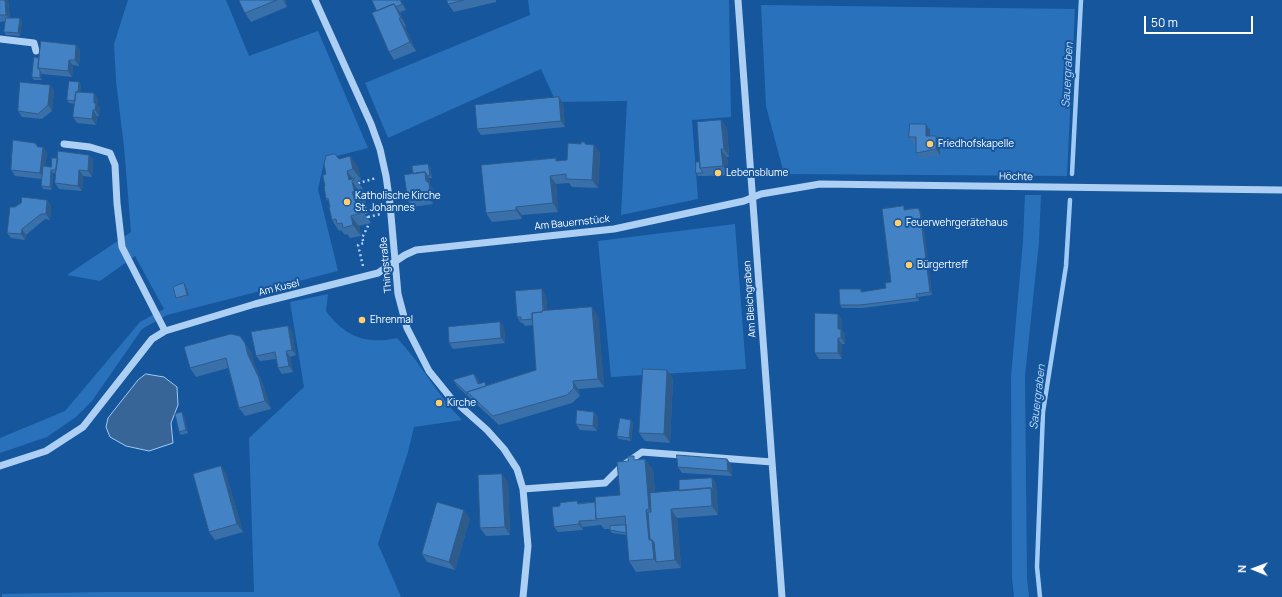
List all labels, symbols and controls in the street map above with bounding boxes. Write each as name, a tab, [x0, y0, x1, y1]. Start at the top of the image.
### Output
scale bar	[1146, 8, 1255, 34]
text: 50 m	[1151, 14, 1178, 31]
water label: Sauergraben	[1060, 42, 1076, 108]
place label: Friedhofskapelle	[938, 138, 1014, 150]
marker: Friedhofskapelle	[925, 139, 935, 149]
place label: Lebensblume	[726, 167, 788, 179]
marker: Lebensblume	[713, 168, 723, 178]
street label: Höchte	[999, 171, 1033, 183]
place label: Katholische Kirche St. Johannes	[355, 190, 441, 214]
marker: Katholische Kirche St. Johannes	[342, 197, 352, 207]
street label: Am Bauernstück	[534, 213, 610, 233]
place label: Feuerwehrgerätehaus	[906, 217, 1008, 229]
marker: Feuerwehrgerätehaus	[893, 218, 903, 228]
street label: Thingstraße	[378, 237, 394, 293]
place label: Bürgertreff	[917, 259, 968, 271]
street label: Am Bleichgraben	[741, 260, 759, 338]
marker: Bürgertreff	[904, 260, 914, 270]
street label: Am Kusel	[257, 277, 301, 299]
place label: Ehrenmal	[370, 314, 413, 326]
marker: Ehrenmal	[357, 315, 367, 325]
water label: Sauergraben	[1027, 364, 1049, 430]
place label: Kirche	[447, 397, 476, 409]
marker: Kirche	[434, 398, 444, 408]
north arrow	[1234, 549, 1274, 589]
text: N	[1234, 565, 1249, 573]

